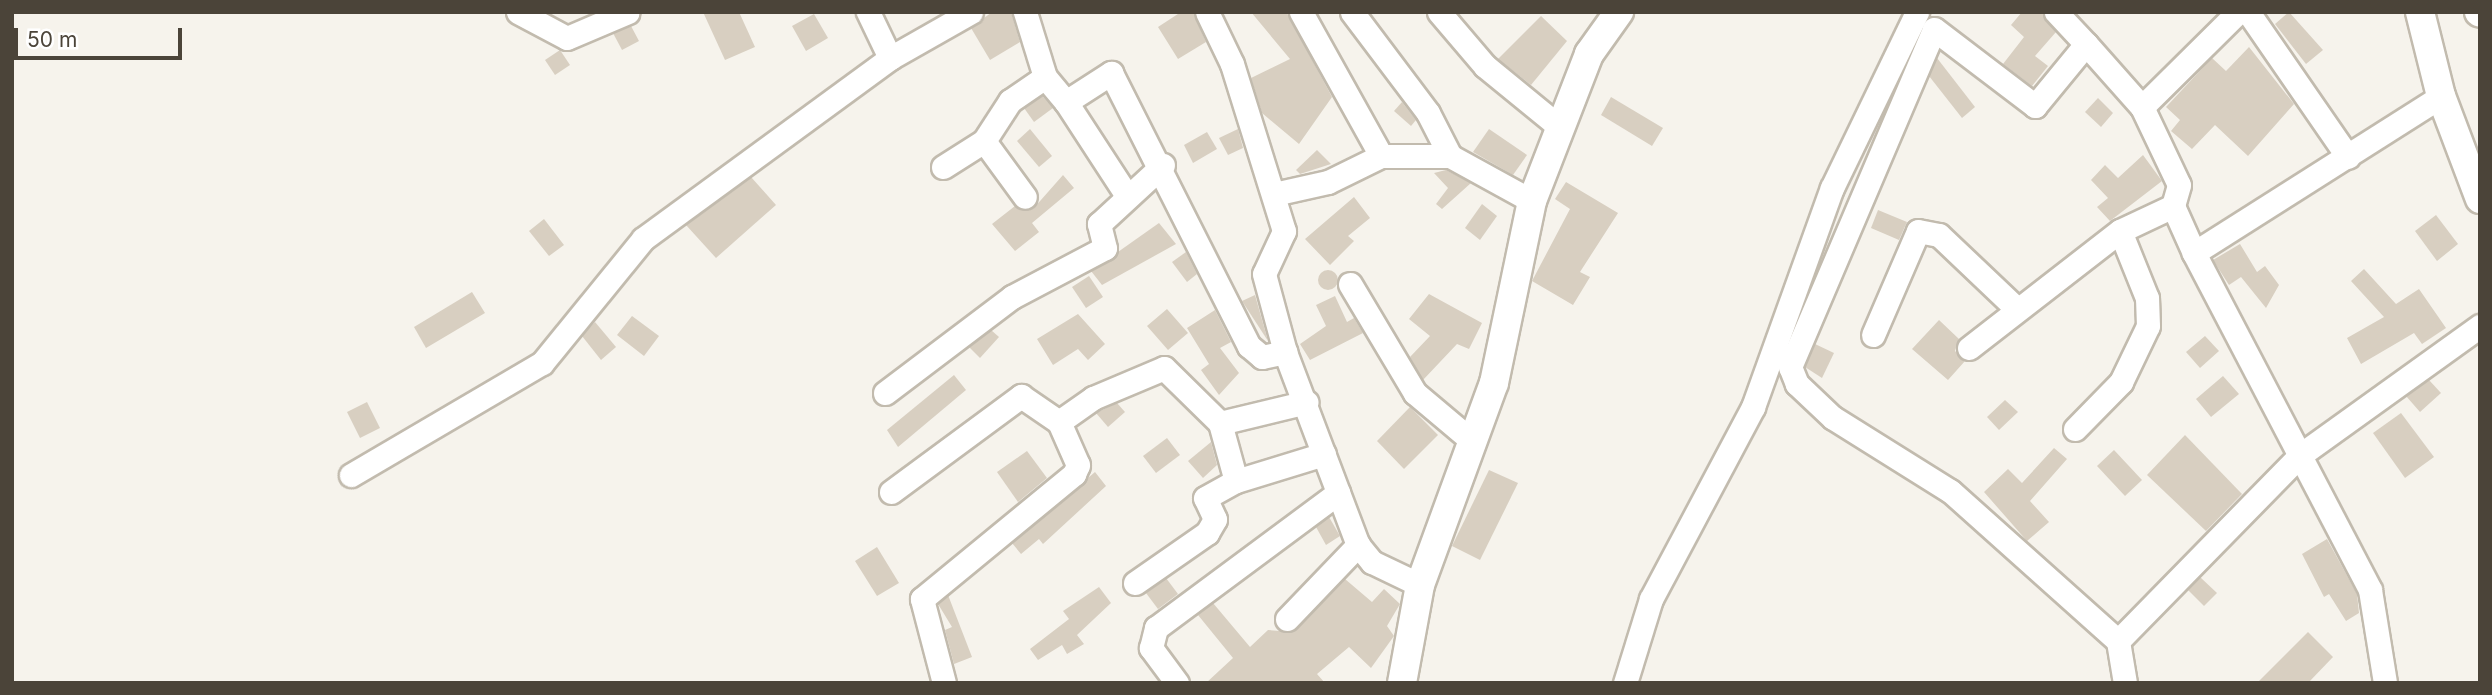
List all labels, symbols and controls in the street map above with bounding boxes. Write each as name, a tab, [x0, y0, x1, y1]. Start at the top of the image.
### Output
scale bar	[18, 14, 186, 58]
text: 50 m	[27, 27, 77, 52]

